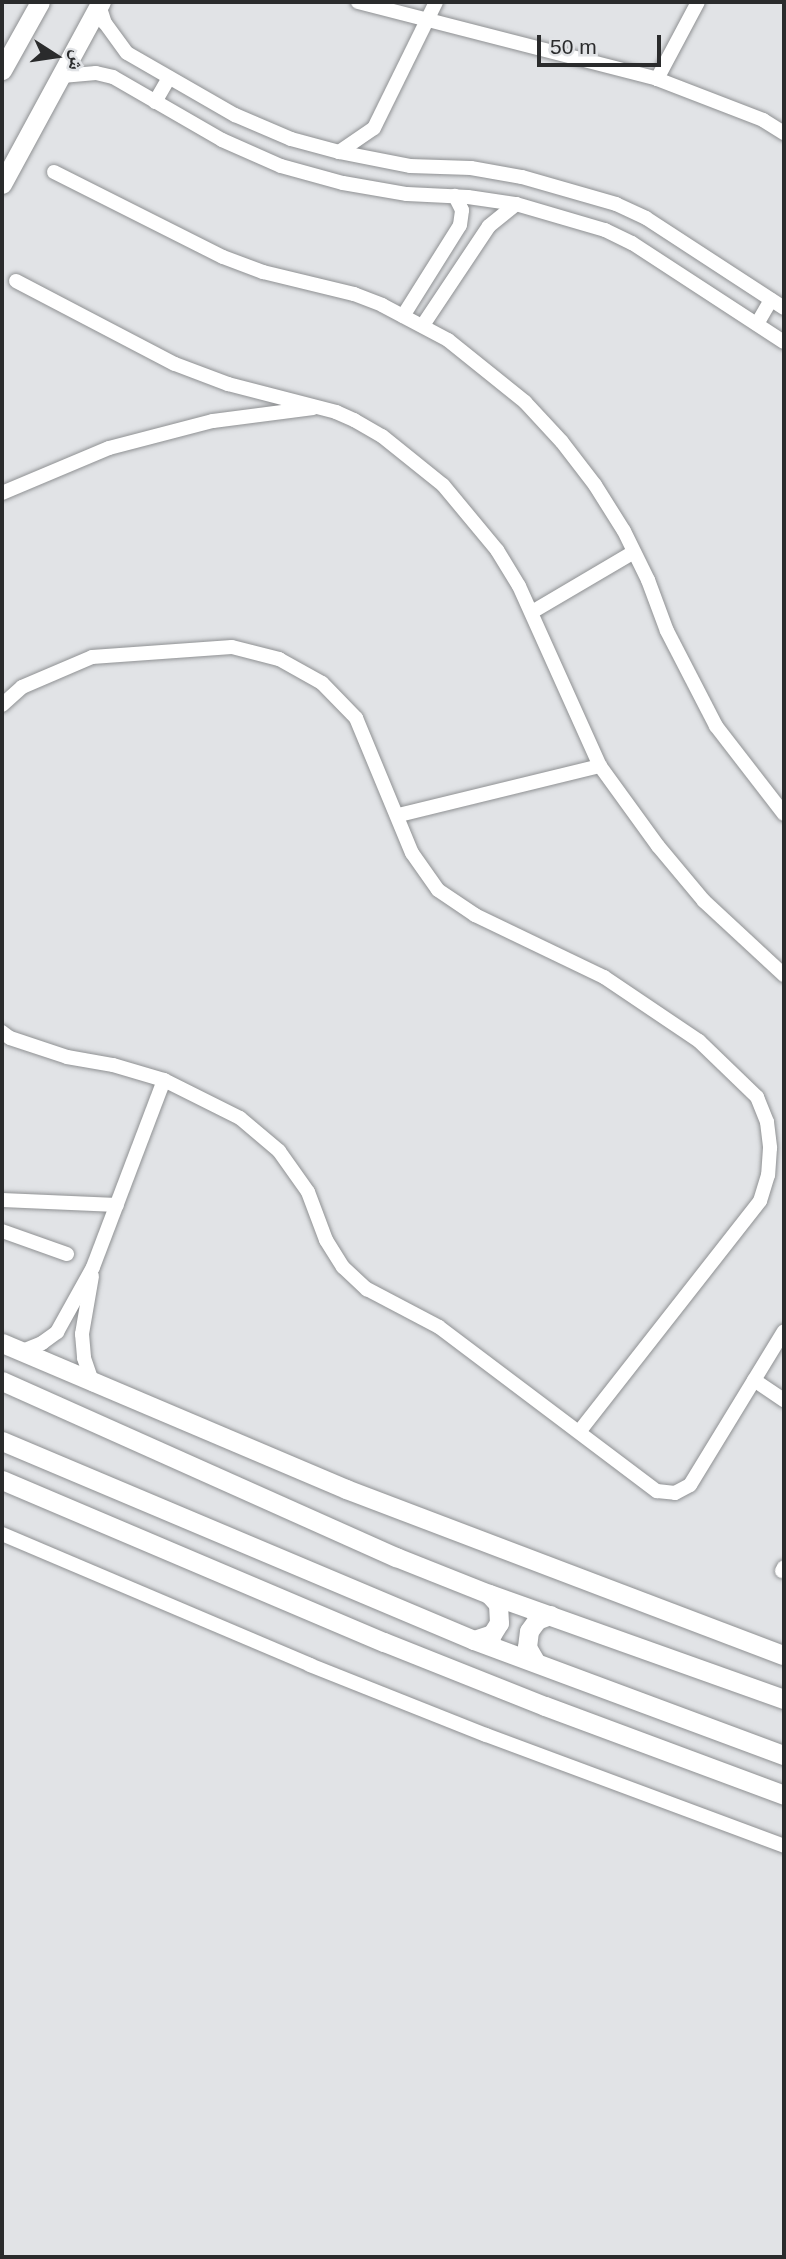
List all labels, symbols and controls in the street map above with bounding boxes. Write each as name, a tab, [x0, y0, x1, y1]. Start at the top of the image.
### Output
north arrow	[21, 21, 91, 91]
scale bar	[541, 21, 665, 65]
text: 50 m	[550, 35, 597, 58]
text: ش	[65, 48, 89, 73]

